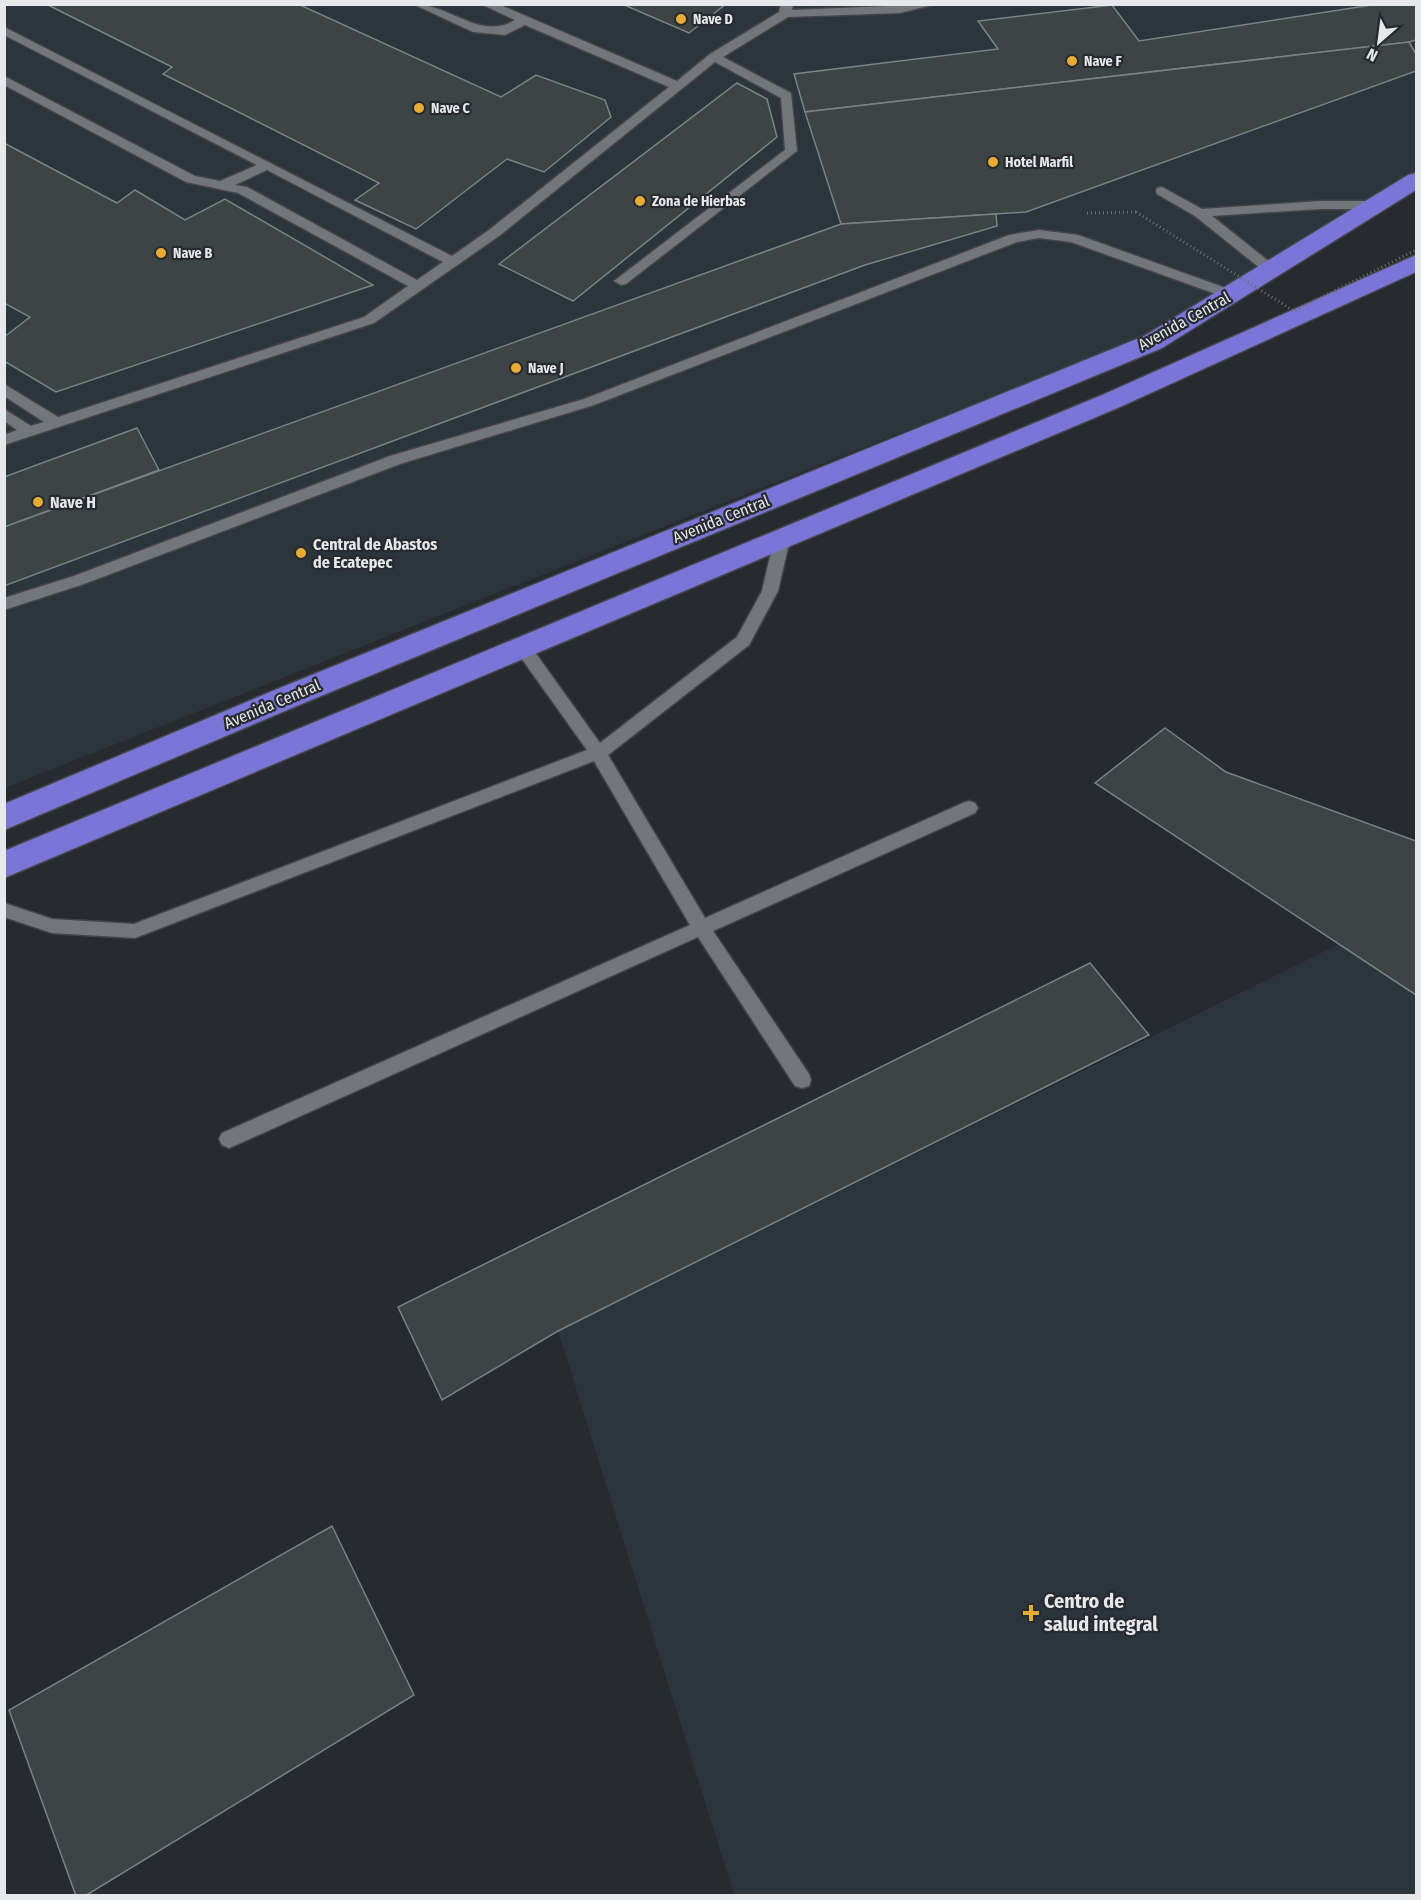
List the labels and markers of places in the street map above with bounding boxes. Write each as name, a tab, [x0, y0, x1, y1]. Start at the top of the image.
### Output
place label: Nave D	[693, 11, 733, 28]
marker: Nave D	[674, 12, 688, 26]
place label: Nave F	[1084, 53, 1123, 70]
marker: Nave F	[1065, 54, 1079, 68]
place label: Nave C	[431, 100, 471, 117]
marker: Nave C	[412, 101, 426, 115]
place label: Hotel Marfil	[1005, 154, 1073, 171]
marker: Hotel Marfil	[986, 155, 1000, 169]
place label: Zona de Hierbas	[652, 193, 746, 210]
marker: Zona de Hierbas	[633, 194, 647, 208]
place label: Nave B	[173, 245, 213, 262]
marker: Nave B	[154, 246, 168, 260]
place label: Nave J	[528, 360, 564, 377]
marker: Nave J	[509, 361, 523, 375]
place label: Nave H	[50, 493, 96, 512]
marker: Nave H	[31, 495, 45, 509]
place label: Central de Abastos de Ecatepec	[313, 535, 437, 572]
marker: Central de Abastos de Ecatepec	[294, 546, 308, 560]
place label: Centro de salud integral	[1044, 1589, 1158, 1636]
marker: Centro de salud integral	[1022, 1604, 1040, 1622]

